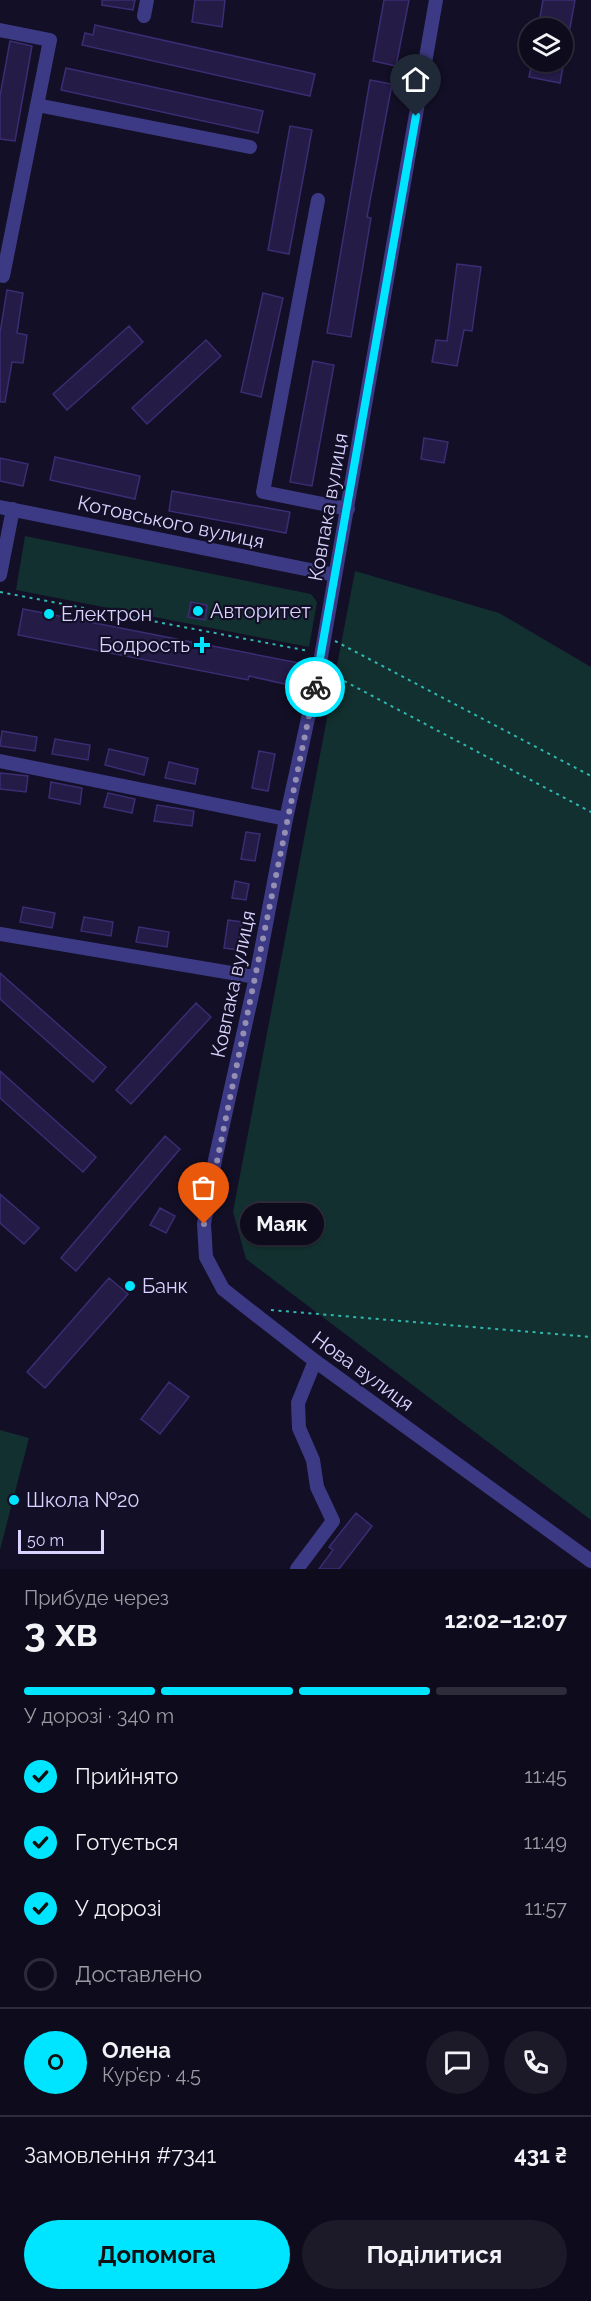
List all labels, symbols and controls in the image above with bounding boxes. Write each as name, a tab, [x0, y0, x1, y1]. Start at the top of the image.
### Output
map controls	[519, 18, 573, 72]
button: layers	[519, 18, 573, 72]
pin	[390, 54, 441, 116]
icon: home	[399, 63, 432, 96]
street label: Ковпака вулиця	[303, 431, 353, 583]
street label: Котовського вулиця	[75, 490, 267, 554]
place label: Авторитет	[210, 599, 311, 623]
place label: Електрон	[61, 602, 152, 626]
marker: Авторитет	[191, 604, 205, 618]
marker: Електрон	[42, 607, 56, 621]
place label: Бодрость	[99, 633, 190, 657]
marker: Бодрость	[195, 638, 209, 652]
courier	[285, 657, 345, 717]
icon: bike	[299, 671, 332, 704]
street label: Ковпака вулиця	[206, 908, 260, 1060]
pin	[178, 1162, 229, 1224]
icon: bag	[187, 1171, 220, 1204]
callout: Маяк	[240, 1203, 324, 1245]
text: Маяк	[256, 1212, 308, 1236]
place label: Банк	[142, 1274, 188, 1298]
marker: Банк	[123, 1279, 137, 1293]
street label: Нова вулиця	[307, 1326, 419, 1416]
place label: Школа №20	[26, 1488, 140, 1512]
marker: Школа №20	[7, 1493, 21, 1507]
scale bar	[18, 1527, 104, 1554]
text: 50 m	[27, 1531, 64, 1550]
text: Прибуде через	[24, 1586, 169, 1610]
text: 12:02–12:07	[445, 1607, 567, 1633]
text: 3 хв	[24, 1609, 98, 1655]
text: У дорозі · 340 m	[24, 1704, 174, 1728]
icon: check	[24, 1760, 57, 1793]
text: Прийнято	[75, 1763, 178, 1789]
text: 11:45	[524, 1764, 567, 1788]
icon: check	[24, 1826, 57, 1859]
text: Готується	[75, 1829, 178, 1855]
text: 11:49	[523, 1830, 567, 1854]
icon: check	[24, 1892, 57, 1925]
text: У дорозі	[75, 1895, 162, 1921]
text: 11:57	[525, 1896, 567, 1920]
text: Доставлено	[75, 1961, 202, 1987]
button: chat	[426, 2031, 489, 2094]
button: phone	[504, 2031, 567, 2094]
text: Олена	[102, 2037, 171, 2063]
text: О	[47, 2049, 64, 2075]
text: Кур’єр · 4.5	[102, 2063, 201, 2087]
text: Замовлення #7341	[24, 2142, 216, 2168]
text: 431 ₴	[514, 2142, 567, 2168]
button: Допомога	[24, 2220, 290, 2289]
button: Поділитися	[302, 2220, 567, 2289]

